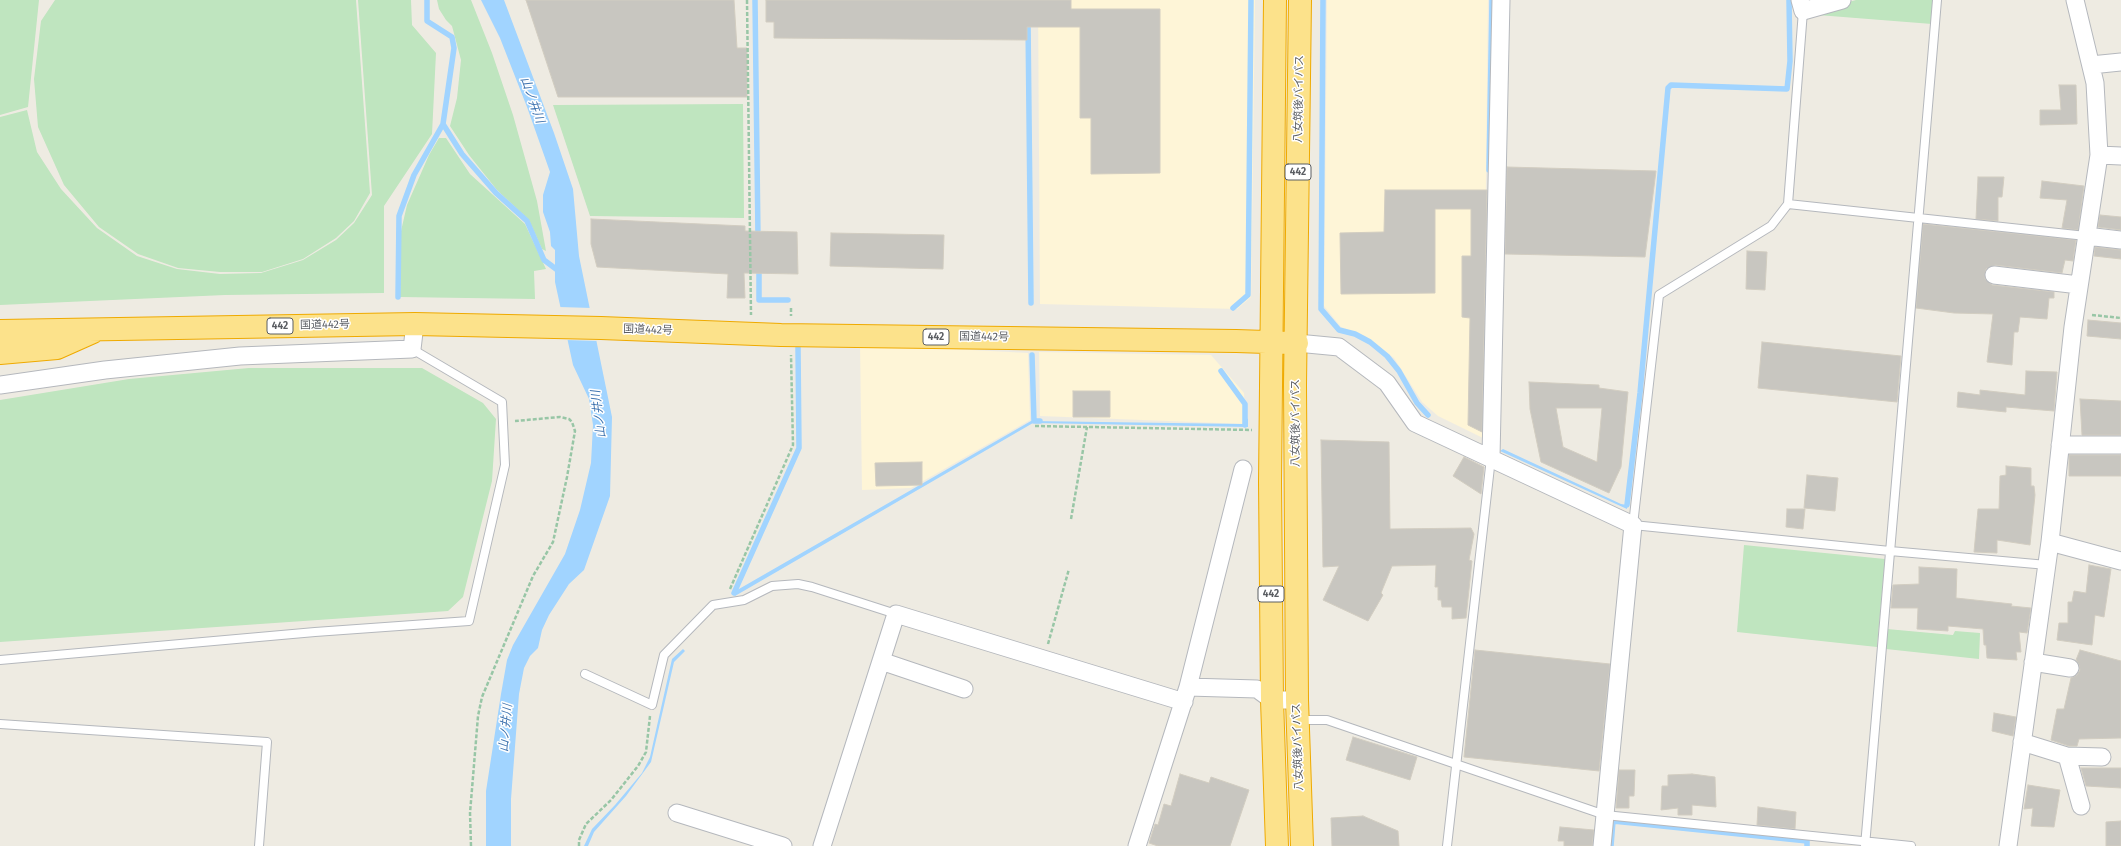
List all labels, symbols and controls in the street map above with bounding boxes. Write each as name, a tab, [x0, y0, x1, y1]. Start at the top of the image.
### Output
street label: 八女筑後バイパス	[1292, 55, 1306, 143]
water label: 山ノ井川	[517, 75, 547, 125]
road number: 442	[1285, 164, 1311, 180]
road number: 442	[267, 318, 293, 334]
street label: 国道442号	[300, 318, 350, 332]
street label: 国道442号	[623, 323, 673, 337]
road number: 442	[923, 329, 949, 345]
street label: 国道442号	[959, 330, 1009, 344]
street label: 八女筑後バイパス	[1289, 379, 1303, 467]
water label: 山ノ井川	[589, 389, 609, 439]
road number: 442	[1258, 586, 1284, 602]
water label: 山ノ井川	[497, 703, 515, 753]
street label: 八女筑後バイパス	[1290, 703, 1306, 791]

